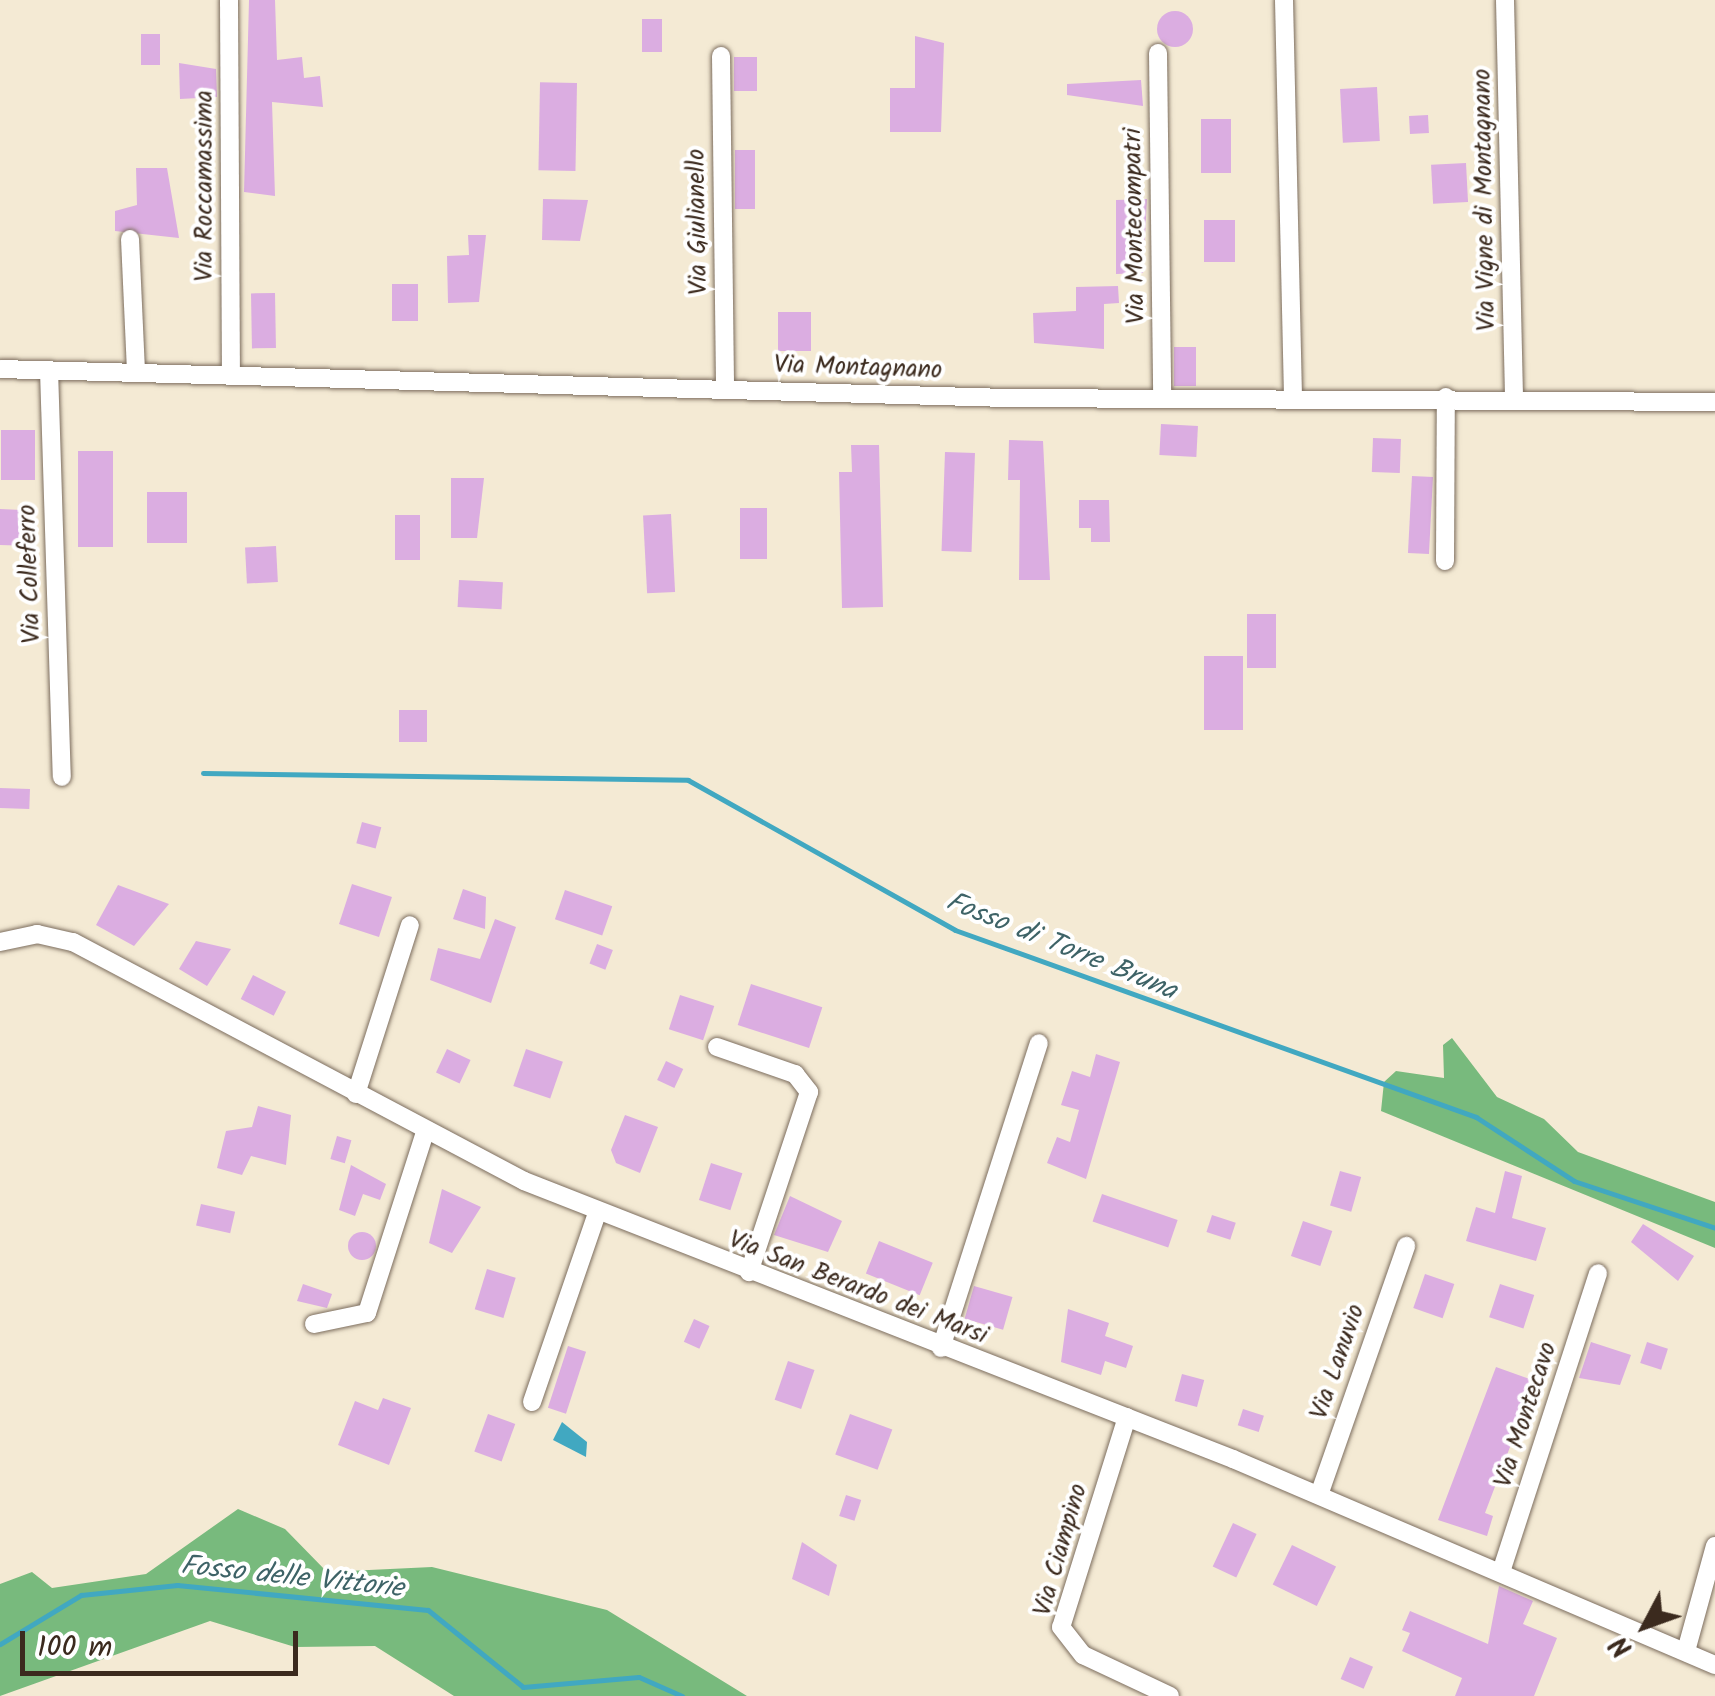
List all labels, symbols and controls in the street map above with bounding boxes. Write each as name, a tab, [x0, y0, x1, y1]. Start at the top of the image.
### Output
street label: Via Vigne di Montagnano	[1468, 68, 1502, 332]
street label: Via Roccamassima	[190, 90, 220, 282]
street label: Via Montecompatri	[1118, 128, 1152, 324]
street label: Via Giulianello	[682, 149, 714, 295]
street label: Via Montagnano	[773, 350, 943, 386]
street label: Via Colleferro	[13, 504, 47, 644]
water label: Fosso di Torre Bruna	[941, 885, 1181, 1009]
street label: Via San Berardo dei Marsi	[724, 1225, 992, 1351]
street label: Via Lanuvio	[1304, 1301, 1372, 1423]
street label: Via Montecavo	[1488, 1339, 1564, 1491]
street label: Via Ciampino	[1028, 1480, 1094, 1620]
water label: Fosso delle Vittorie	[179, 1550, 405, 1606]
north arrow	[1595, 1576, 1695, 1676]
scale bar	[25, 1611, 302, 1673]
text: 100 m	[37, 1624, 112, 1672]
text: N	[1599, 1625, 1645, 1667]

